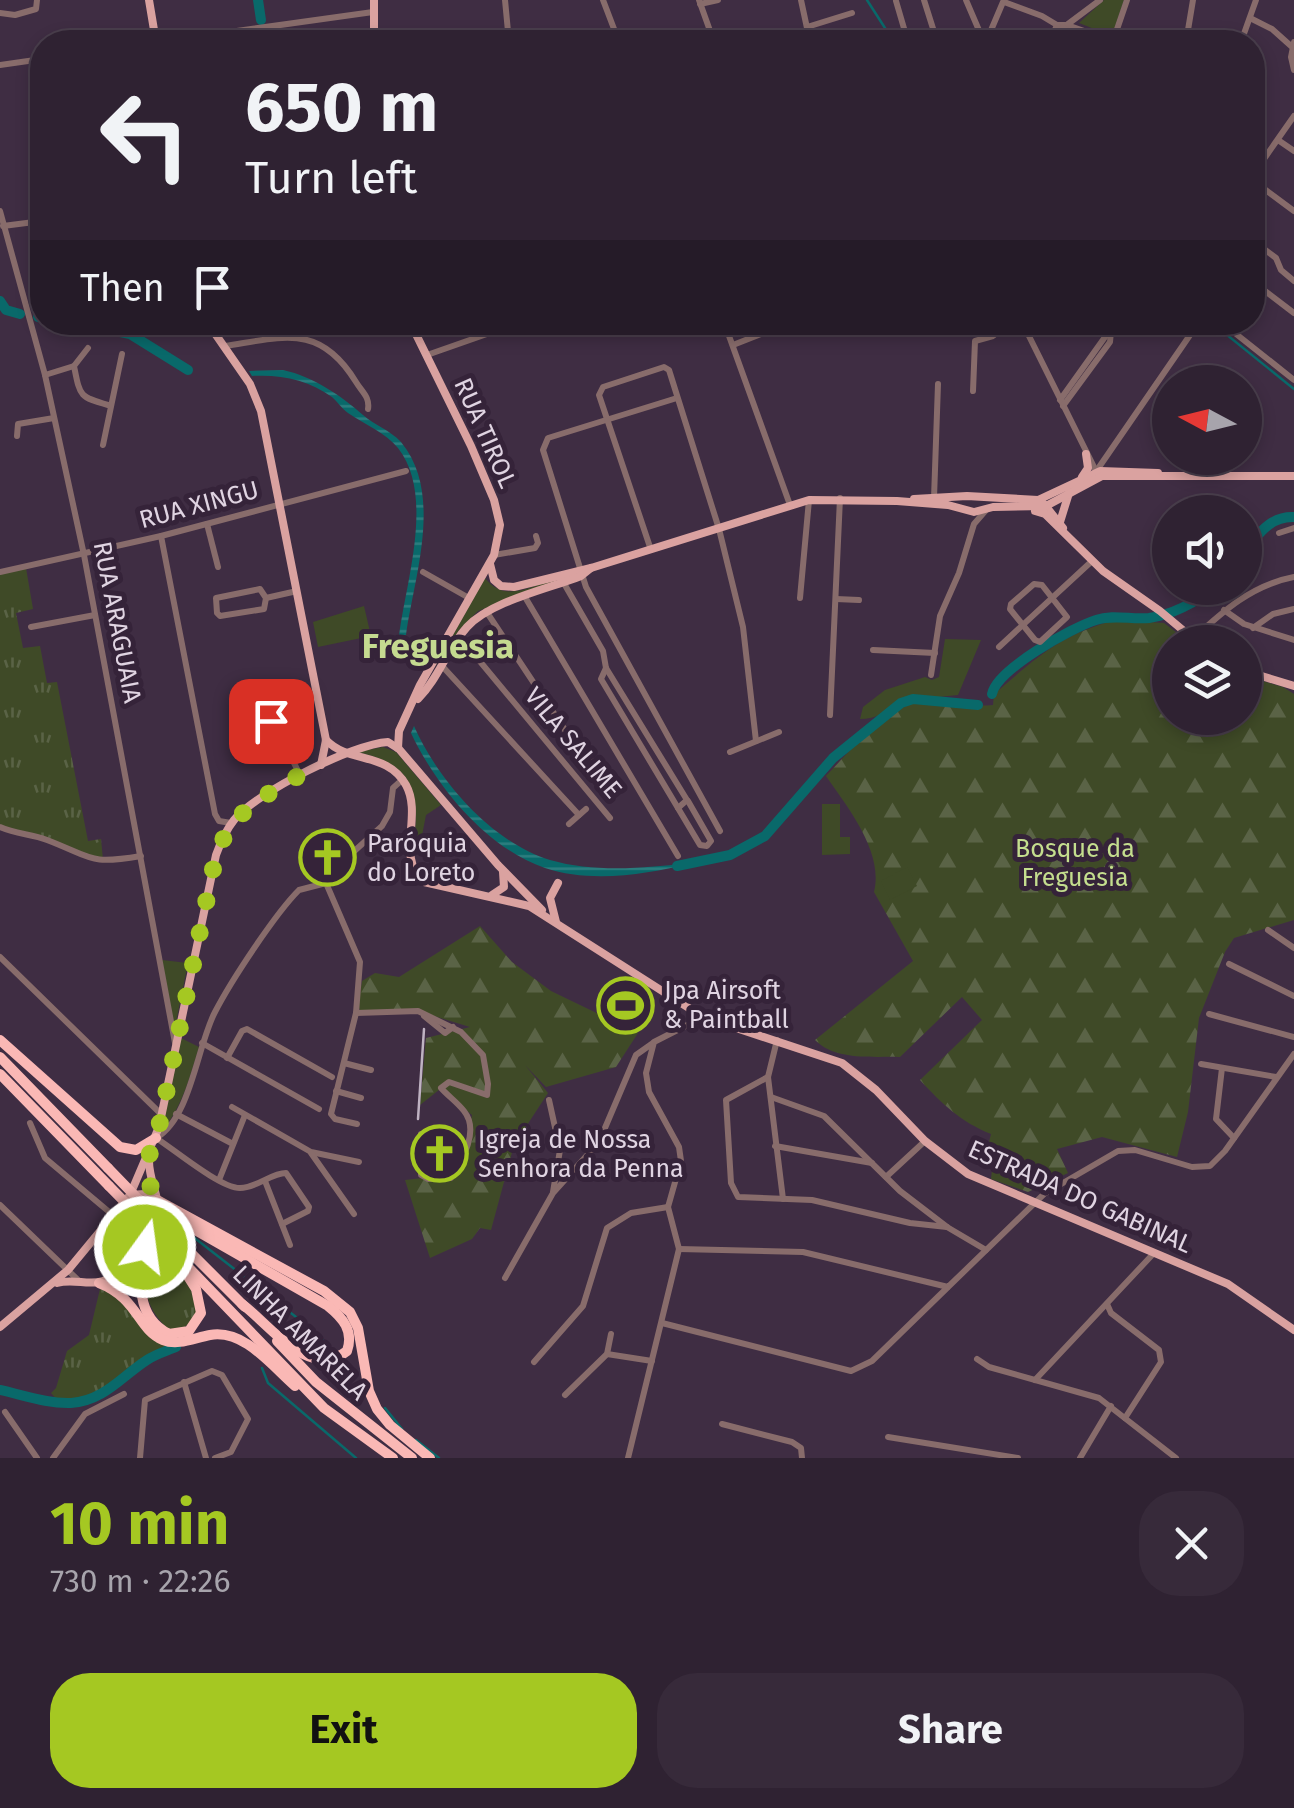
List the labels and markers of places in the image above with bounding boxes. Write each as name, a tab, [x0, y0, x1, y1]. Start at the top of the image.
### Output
pin	[229, 679, 314, 764]
church icon: Paróquia do Loreto	[298, 828, 358, 888]
place label: Paróquia do Loreto	[367, 829, 475, 888]
sports icon: Jpa Airsoft & Paintball	[595, 975, 655, 1035]
place label: Jpa Airsoft & Paintball	[664, 976, 789, 1035]
church icon: Igreja de Nossa Senhora da Penna	[409, 1124, 469, 1184]
place label: Igreja de Nossa Senhora da Penna	[478, 1125, 684, 1184]

